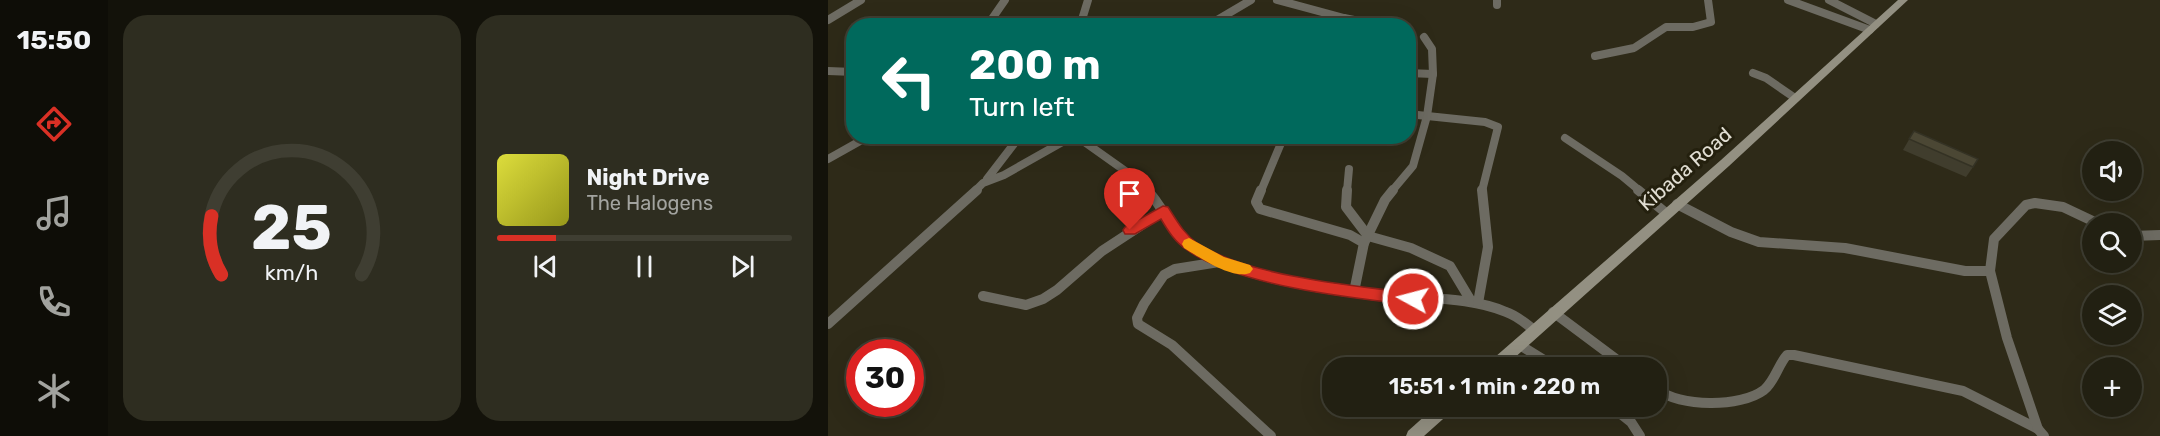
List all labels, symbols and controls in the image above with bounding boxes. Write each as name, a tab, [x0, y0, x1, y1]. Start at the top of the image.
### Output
text: 15:50	[17, 24, 91, 56]
text: 200 m	[969, 40, 1101, 90]
icon: left	[870, 42, 948, 120]
text: Turn left	[969, 91, 1074, 123]
icon: directions	[33, 103, 75, 145]
street label: Kibada Road	[1634, 122, 1736, 216]
map controls	[2082, 141, 2142, 417]
button: sound	[2082, 141, 2142, 201]
text: Night Drive	[587, 164, 709, 191]
pin	[1104, 168, 1155, 230]
icon: arrive	[1113, 177, 1146, 210]
text: 25	[251, 191, 332, 265]
text: The Halogens	[587, 191, 713, 215]
icon: music	[33, 192, 75, 234]
button: search	[2082, 213, 2142, 273]
icon: previous	[529, 250, 562, 283]
icon: pause	[628, 250, 661, 283]
icon: next	[726, 250, 759, 283]
text: km/h	[265, 260, 319, 285]
position arrow	[1381, 267, 1445, 331]
icon: phone	[33, 281, 75, 323]
button: layers	[2082, 285, 2142, 345]
speed limit sign: 30	[846, 339, 924, 417]
button: +	[2082, 357, 2142, 417]
icon: climate	[33, 370, 75, 412]
text: 15:51 · 1 min · 220 m	[1389, 373, 1600, 400]

